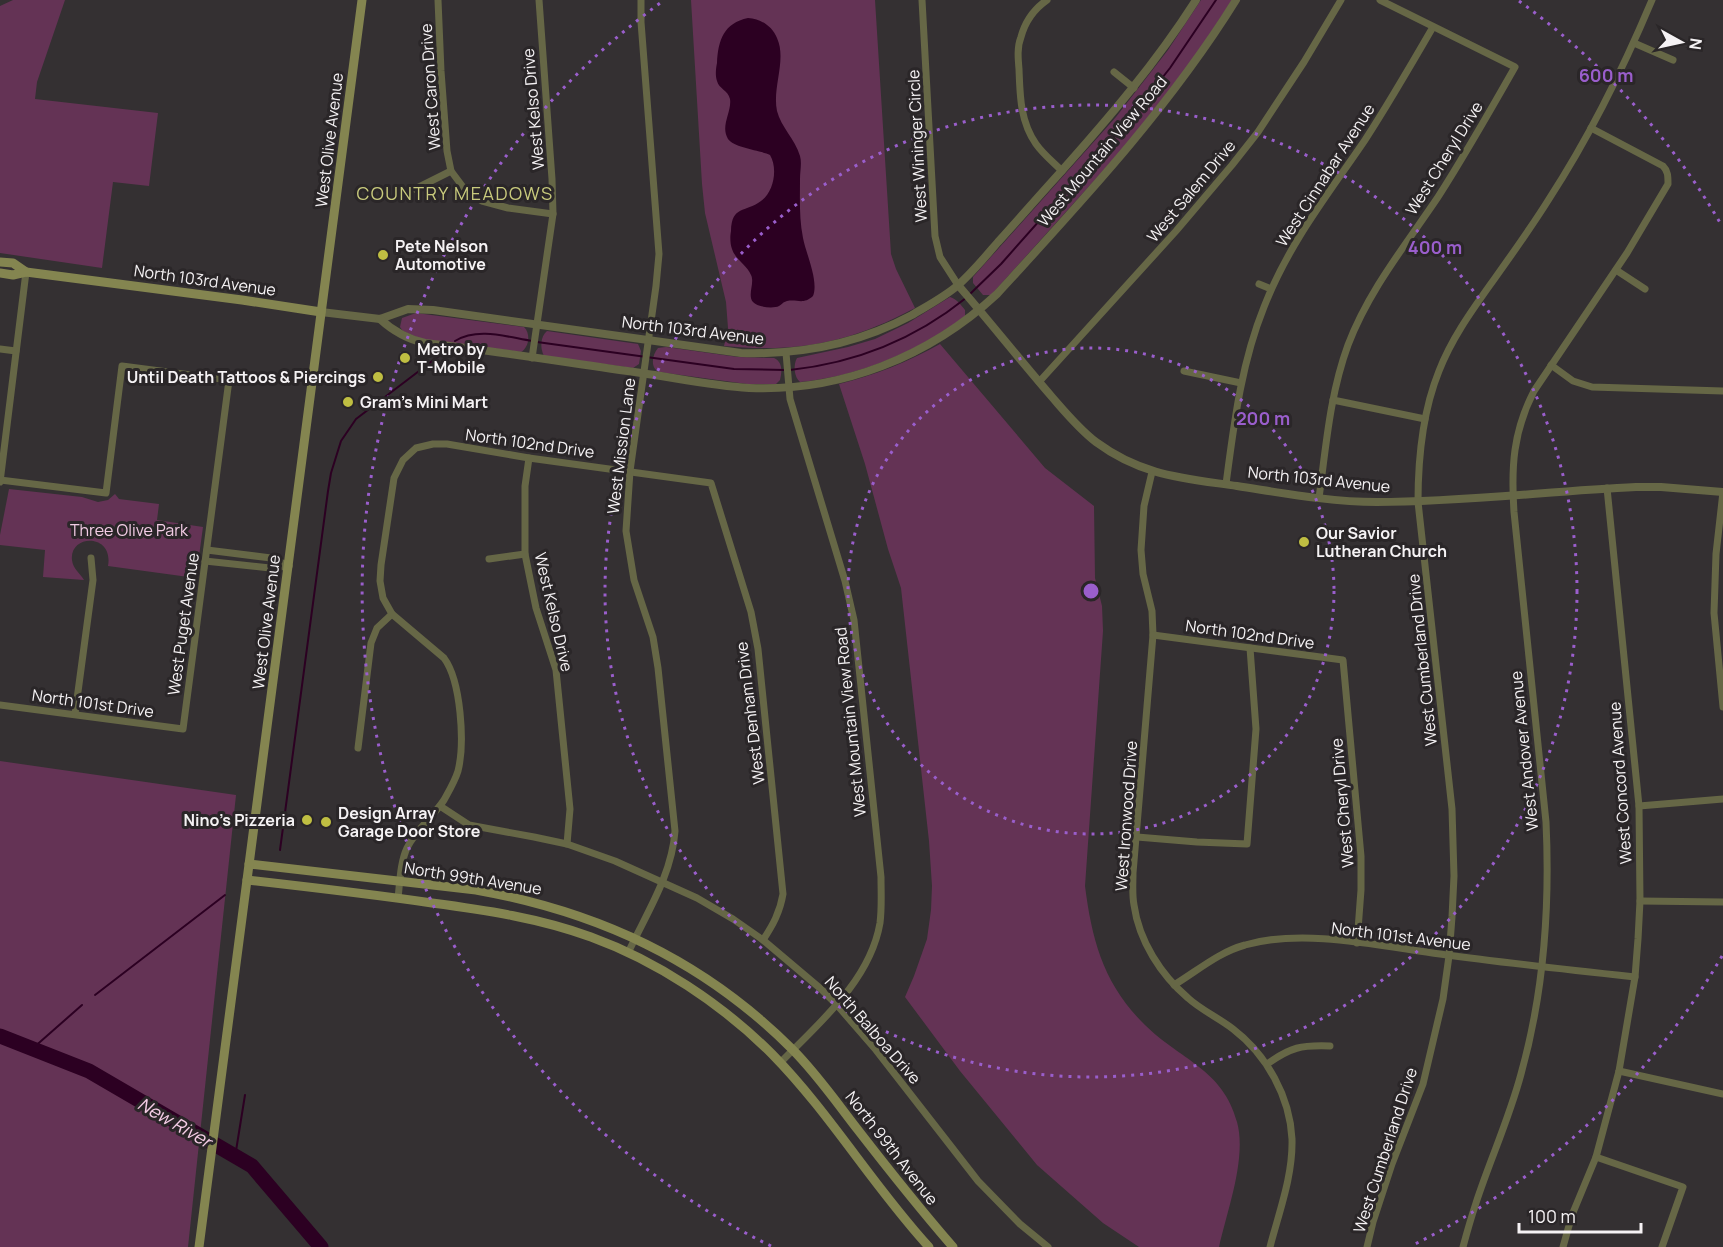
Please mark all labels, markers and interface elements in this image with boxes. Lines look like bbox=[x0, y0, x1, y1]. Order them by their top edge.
north arrow bbox=[1651, 12, 1711, 72]
street label: West Caron Drive bbox=[415, 23, 445, 151]
text: N bbox=[1684, 37, 1708, 51]
street label: West Kelso Drive bbox=[517, 47, 549, 171]
text: 600 m bbox=[1579, 63, 1633, 87]
street label: West Wininger Circle bbox=[902, 69, 932, 223]
street label: West Olive Avenue bbox=[310, 71, 348, 209]
street label: West Mountain View Road bbox=[1032, 71, 1172, 231]
street label: West Cheryl Drive bbox=[1400, 97, 1488, 219]
street label: West Cinnabar Avenue bbox=[1270, 99, 1380, 251]
street label: West Salem Drive bbox=[1142, 135, 1240, 247]
district label: COUNTRY MEADOWS bbox=[356, 181, 554, 205]
place label: Pete Nelson Automotive bbox=[395, 235, 488, 275]
text: 400 m bbox=[1408, 235, 1462, 259]
marker: Pete Nelson Automotive bbox=[376, 248, 390, 262]
street label: North 103rd Avenue bbox=[133, 259, 277, 301]
street label: North 103rd Avenue bbox=[621, 310, 765, 350]
place label: Metro by T-Mobile bbox=[417, 338, 486, 378]
marker: Metro by T-Mobile bbox=[398, 351, 412, 365]
place label: Until Death Tattoos & Piercings bbox=[127, 366, 366, 388]
marker: Until Death Tattoos & Piercings bbox=[371, 370, 385, 384]
street label: West Mission Lane bbox=[602, 377, 640, 515]
place label: Gram's Mini Mart bbox=[360, 391, 488, 413]
marker: Gram's Mini Mart bbox=[341, 395, 355, 409]
text: 200 m bbox=[1236, 406, 1290, 430]
street label: North 102nd Drive bbox=[464, 423, 596, 463]
street label: North 103rd Avenue bbox=[1247, 461, 1391, 497]
park label: Three Olive Park bbox=[70, 519, 189, 541]
place label: Our Savior Lutheran Church bbox=[1316, 522, 1447, 562]
marker: Our Savior Lutheran Church bbox=[1297, 535, 1311, 549]
street label: West Kelso Drive bbox=[530, 550, 578, 674]
street label: West Puget Avenue bbox=[162, 551, 204, 697]
street label: West Olive Avenue bbox=[247, 553, 285, 691]
street label: West Cumberland Drive bbox=[1402, 573, 1442, 747]
centre of rings bbox=[1081, 581, 1101, 601]
street label: North 102nd Drive bbox=[1184, 614, 1316, 654]
street label: West Mountain View Road bbox=[829, 626, 871, 818]
street label: West Denham Drive bbox=[730, 641, 770, 785]
street label: West Andover Avenue bbox=[1505, 670, 1543, 832]
street label: North 101st Drive bbox=[31, 684, 155, 722]
street label: West Concord Avenue bbox=[1603, 701, 1637, 865]
street label: West Cheryl Drive bbox=[1325, 737, 1359, 869]
street label: West Ironwood Drive bbox=[1110, 740, 1142, 892]
place label: Design Array Garage Door Store bbox=[338, 802, 481, 842]
place label: Nino's Pizzeria bbox=[184, 809, 295, 831]
marker: Nino's Pizzeria bbox=[300, 813, 314, 827]
marker: Design Array Garage Door Store bbox=[319, 815, 333, 829]
street label: North 99th Avenue bbox=[403, 856, 543, 900]
street label: North 101st Avenue bbox=[1330, 917, 1472, 955]
street label: North Balboa Drive bbox=[820, 971, 926, 1089]
street label: West Cumberland Drive bbox=[1348, 1065, 1422, 1235]
street label: North 99th Avenue bbox=[841, 1086, 943, 1210]
water label: New River bbox=[134, 1091, 218, 1154]
scale bar bbox=[1519, 1196, 1640, 1234]
text: 100 m bbox=[1528, 1204, 1576, 1228]

